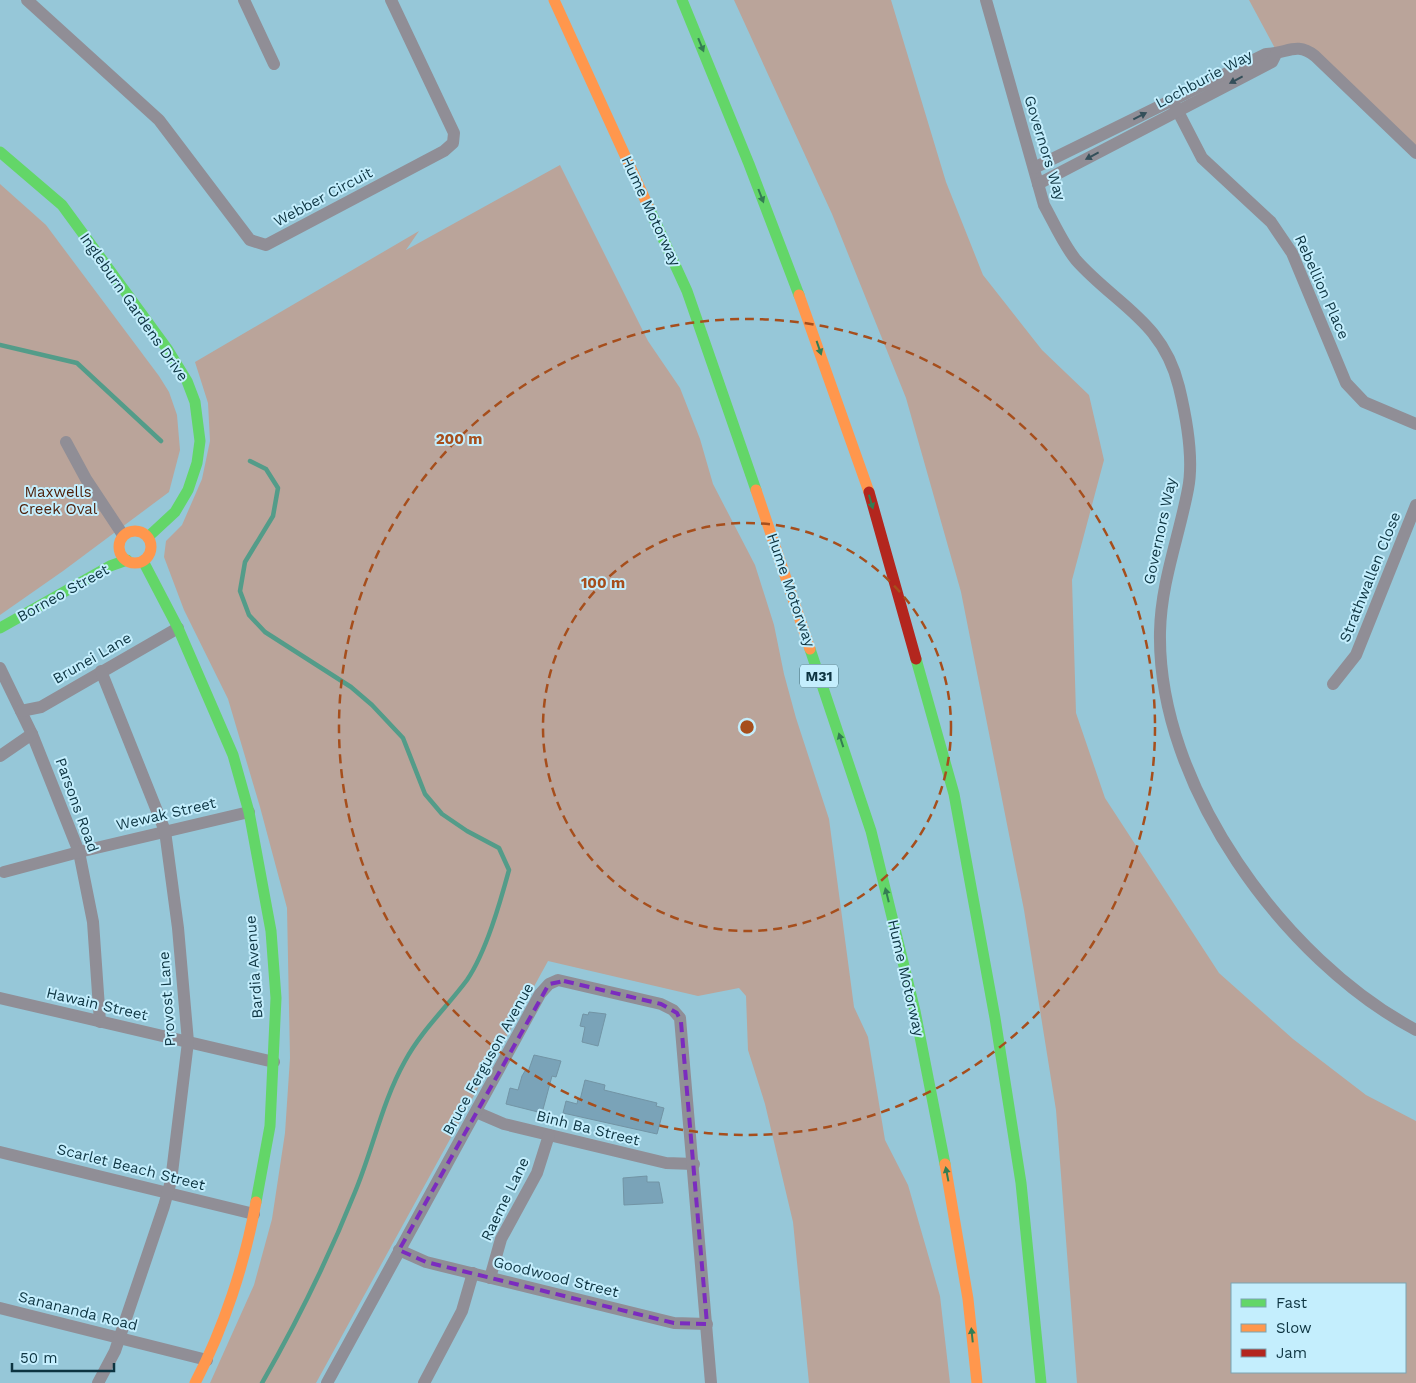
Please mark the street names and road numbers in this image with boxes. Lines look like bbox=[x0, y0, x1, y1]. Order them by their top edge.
street label: Lochburie Way bbox=[1152, 46, 1256, 112]
street label: Governors Way bbox=[1020, 93, 1070, 203]
street label: Hume Motorway bbox=[618, 153, 684, 269]
street label: Webber Circuit bbox=[271, 163, 376, 231]
street label: Ingleburn Gardens Drive bbox=[76, 229, 192, 385]
street label: Rebellion Place bbox=[1291, 232, 1353, 342]
street label: Governors Way bbox=[1140, 476, 1180, 586]
street label: Strathwallen Close bbox=[1336, 509, 1404, 645]
street label: Hume Motorway bbox=[763, 531, 819, 650]
street label: Borneo Street bbox=[14, 560, 113, 626]
street label: Brunei Lane bbox=[50, 628, 134, 688]
road number: M31 bbox=[800, 664, 838, 688]
street label: Parsons Road bbox=[52, 755, 102, 855]
street label: Wewak Street bbox=[114, 794, 218, 834]
street label: Bardia Avenue bbox=[241, 915, 267, 1019]
street label: Hume Motorway bbox=[884, 918, 928, 1038]
street label: Provost Lane bbox=[155, 951, 179, 1047]
street label: Bruce Ferguson Avenue bbox=[439, 980, 537, 1138]
street label: Hawain Street bbox=[44, 984, 150, 1025]
street label: Binh Ba Street bbox=[535, 1106, 642, 1150]
street label: Scarlet Beach Street bbox=[55, 1140, 208, 1194]
street label: Raeme Lane bbox=[477, 1154, 533, 1244]
street label: Goodwood Street bbox=[492, 1253, 621, 1301]
street label: Sanananda Road bbox=[17, 1288, 139, 1334]

